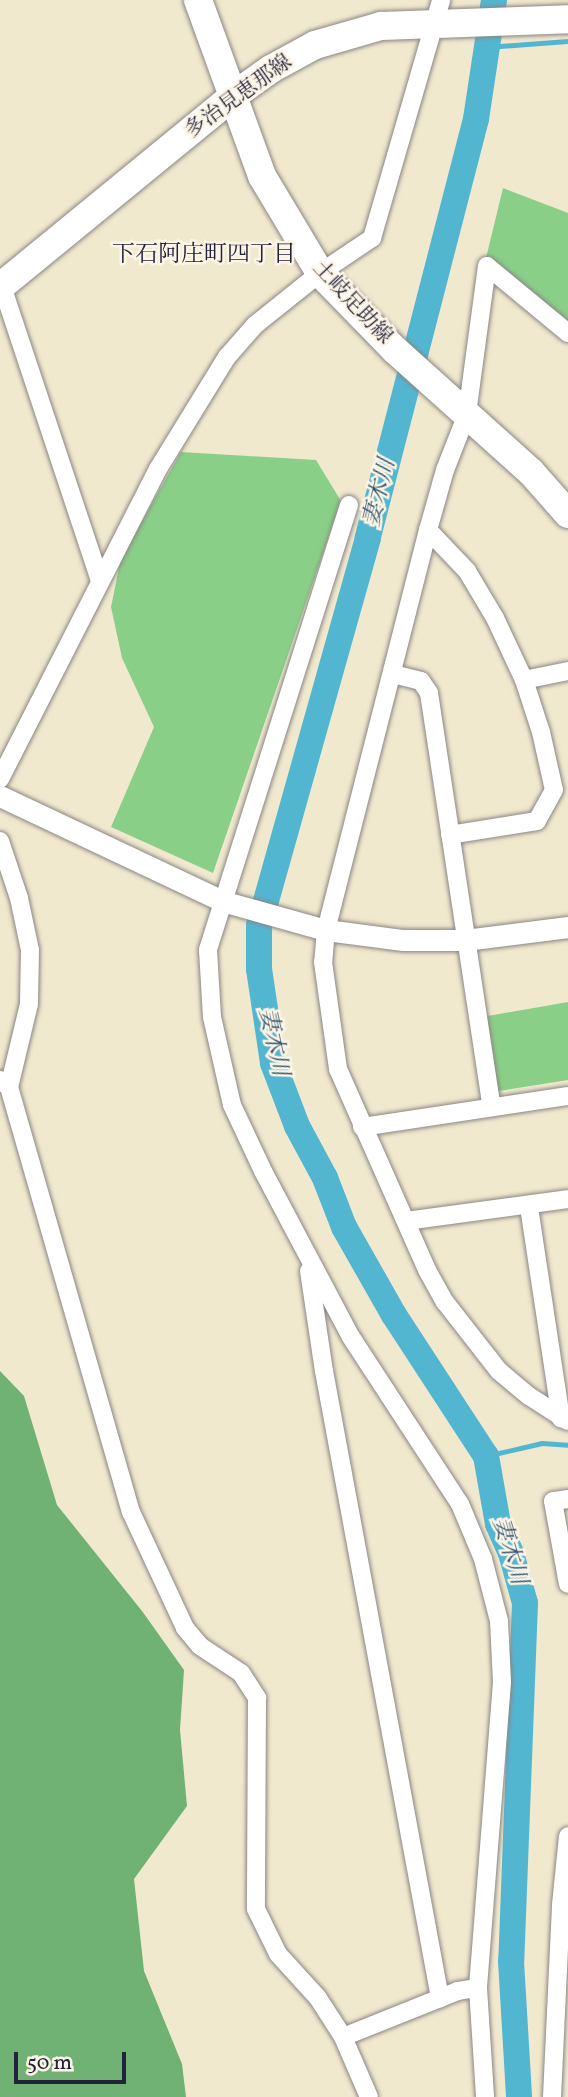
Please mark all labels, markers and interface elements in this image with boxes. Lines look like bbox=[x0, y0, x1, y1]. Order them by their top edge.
street label: 多治見恵那線 bbox=[181, 50, 297, 144]
district label: 下石阿庄町四丁目 bbox=[112, 241, 296, 269]
street label: 土岐足助線 bbox=[307, 256, 397, 350]
water label: 妻木川 bbox=[358, 456, 402, 530]
water label: 妻木川 bbox=[252, 1005, 294, 1079]
water label: 妻木川 bbox=[486, 1514, 532, 1588]
scale bar bbox=[18, 2038, 130, 2082]
text: 50 m bbox=[27, 2049, 72, 2078]

